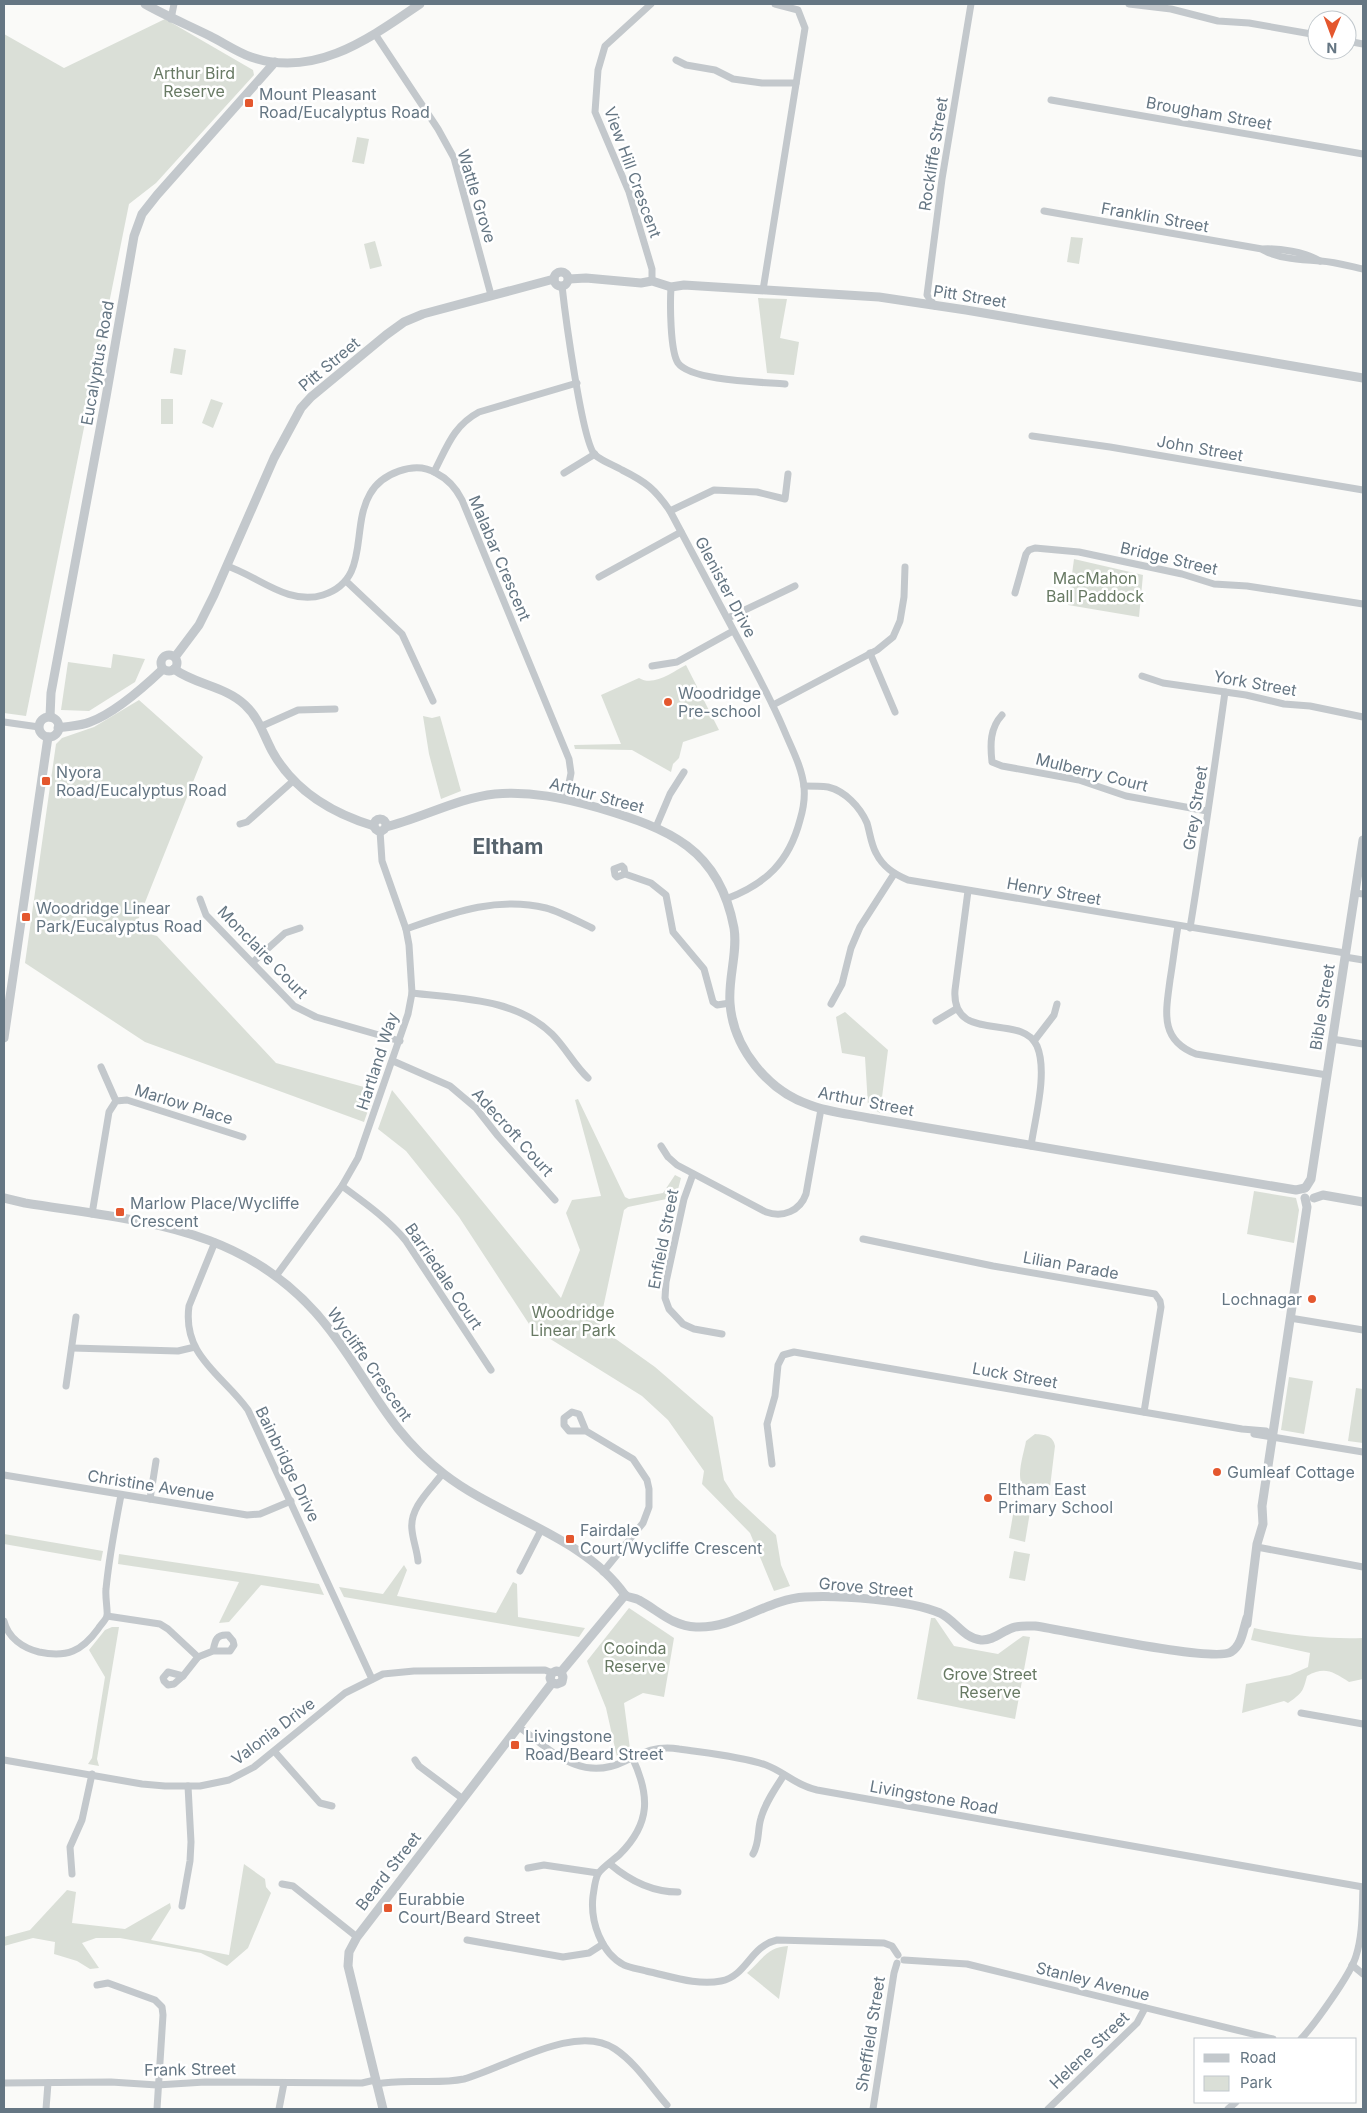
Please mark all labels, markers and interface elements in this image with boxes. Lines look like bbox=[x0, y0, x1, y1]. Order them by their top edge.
north arrow bbox=[1307, 10, 1357, 60]
text: N bbox=[1326, 40, 1337, 57]
park label: Arthur Bird Reserve bbox=[153, 63, 235, 101]
place label: Mount Pleasant Road/Eucalyptus Road bbox=[259, 84, 430, 122]
street label: Brougham Street bbox=[1145, 92, 1273, 134]
street label: Rockliffe Street bbox=[914, 96, 952, 212]
marker: Mount Pleasant Road/Eucalyptus Road bbox=[243, 97, 255, 109]
street label: View Hill Crescent bbox=[600, 104, 666, 240]
street label: Wattle Grove bbox=[453, 147, 501, 245]
street label: Franklin Street bbox=[1100, 198, 1210, 236]
street label: Pitt Street bbox=[932, 280, 1008, 312]
street label: Eucalyptus Road bbox=[76, 299, 118, 427]
street label: Pitt Street bbox=[294, 333, 364, 395]
street label: John Street bbox=[1155, 431, 1245, 465]
street label: Malabar Crescent bbox=[465, 492, 535, 624]
street label: Glenister Drive bbox=[691, 533, 761, 641]
street label: Bridge Street bbox=[1118, 537, 1220, 579]
park label: MacMahon Ball Paddock bbox=[1046, 568, 1144, 606]
street label: York Street bbox=[1212, 666, 1298, 700]
place label: Woodridge Pre-school bbox=[678, 683, 761, 721]
marker: Woodridge Pre-school bbox=[662, 696, 674, 708]
street label: Mulberry Court bbox=[1034, 748, 1150, 796]
place label: Nyora Road/Eucalyptus Road bbox=[56, 762, 227, 800]
street label: Grey Street bbox=[1178, 764, 1212, 852]
street label: Arthur Street bbox=[547, 773, 647, 817]
marker: Nyora Road/Eucalyptus Road bbox=[40, 775, 52, 787]
district label: Eltham bbox=[473, 834, 543, 859]
street label: Henry Street bbox=[1005, 873, 1103, 909]
place label: Woodridge Linear Park/Eucalyptus Road bbox=[36, 898, 202, 936]
street label: Monclaire Court bbox=[214, 901, 312, 1003]
marker: Woodridge Linear Park/Eucalyptus Road bbox=[20, 911, 32, 923]
street label: Bible Street bbox=[1305, 962, 1339, 1052]
street label: Hartland Way bbox=[352, 1010, 402, 1112]
street label: Marlow Place bbox=[132, 1080, 236, 1128]
street label: Arthur Street bbox=[816, 1082, 916, 1120]
street label: Adecroft Court bbox=[468, 1084, 558, 1180]
street label: Enfield Street bbox=[643, 1187, 683, 1291]
place label: Marlow Place/Wycliffe Crescent bbox=[130, 1193, 299, 1231]
marker: Marlow Place/Wycliffe Crescent bbox=[114, 1206, 126, 1218]
street label: Barriedale Court bbox=[401, 1219, 487, 1333]
street label: Lilian Parade bbox=[1022, 1247, 1120, 1283]
place label: Lochnagar bbox=[1222, 1289, 1302, 1309]
marker: Lochnagar bbox=[1306, 1293, 1318, 1305]
park label: Woodridge Linear Park bbox=[530, 1302, 616, 1340]
street label: Wycliffe Crescent bbox=[323, 1303, 417, 1425]
street label: Luck Street bbox=[971, 1358, 1059, 1392]
street label: Bainbridge Drive bbox=[251, 1403, 325, 1525]
place label: Gumleaf Cottage bbox=[1227, 1462, 1355, 1482]
street label: Christine Avenue bbox=[86, 1465, 216, 1505]
marker: Gumleaf Cottage bbox=[1211, 1466, 1223, 1478]
place label: Eltham East Primary School bbox=[998, 1479, 1113, 1517]
marker: Eltham East Primary School bbox=[982, 1492, 994, 1504]
place label: Fairdale Court/Wycliffe Crescent bbox=[580, 1520, 762, 1558]
marker: Fairdale Court/Wycliffe Crescent bbox=[564, 1533, 576, 1545]
street label: Grove Street bbox=[818, 1573, 914, 1601]
park label: Cooinda Reserve bbox=[604, 1638, 666, 1676]
park label: Grove Street Reserve bbox=[943, 1664, 1037, 1702]
street label: Valonia Drive bbox=[227, 1693, 319, 1769]
place label: Livingstone Road/Beard Street bbox=[525, 1726, 664, 1764]
marker: Livingstone Road/Beard Street bbox=[509, 1739, 521, 1751]
street label: Livingstone Road bbox=[868, 1776, 1000, 1818]
street label: Beard Street bbox=[351, 1828, 425, 1914]
place label: Eurabbie Court/Beard Street bbox=[398, 1889, 540, 1927]
marker: Eurabbie Court/Beard Street bbox=[382, 1902, 394, 1914]
street label: Stanley Avenue bbox=[1034, 1957, 1152, 2005]
street label: Sheffield Street bbox=[851, 1975, 889, 2093]
street label: Helene Street bbox=[1045, 2007, 1133, 2093]
legend bbox=[1194, 2038, 1357, 2103]
text: Road bbox=[1240, 2048, 1276, 2067]
street label: Frank Street bbox=[144, 2058, 236, 2080]
text: Park bbox=[1240, 2073, 1273, 2092]

